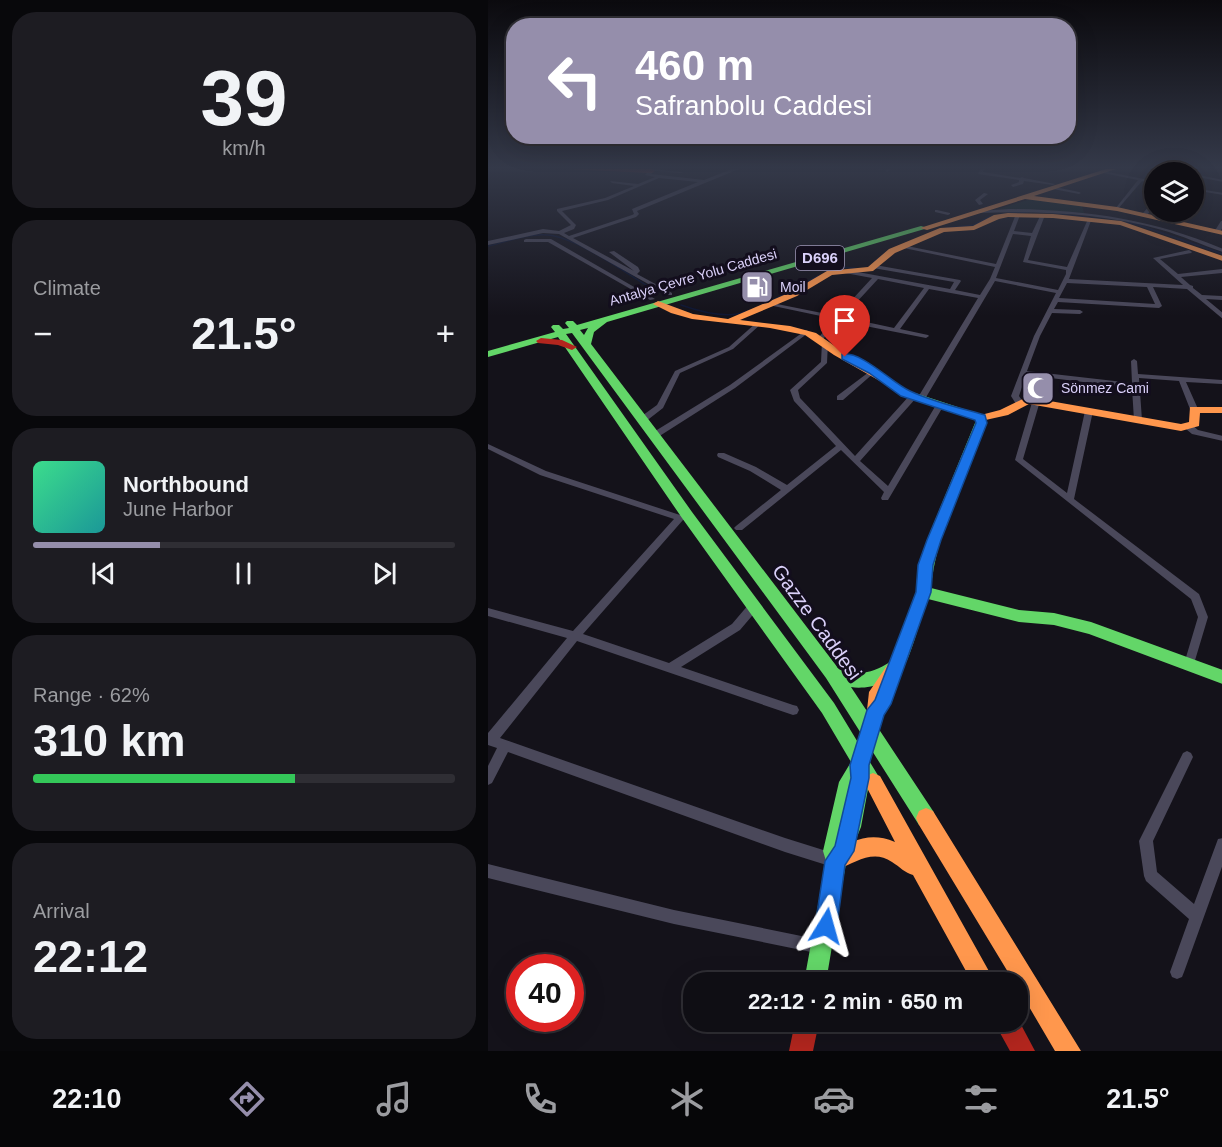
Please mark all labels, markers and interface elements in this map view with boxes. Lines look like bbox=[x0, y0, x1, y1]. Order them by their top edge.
icon: left bbox=[536, 42, 614, 120]
text: 460 m bbox=[635, 42, 754, 89]
text: 39 bbox=[201, 54, 287, 142]
text: Safranbolu Caddesi bbox=[635, 91, 872, 121]
text: km/h bbox=[222, 137, 266, 159]
map controls bbox=[1144, 162, 1204, 222]
button: layers bbox=[1144, 162, 1204, 222]
street label: Antalya Çevre Yolu Caddesi bbox=[607, 245, 779, 309]
road number: D696 bbox=[796, 246, 844, 270]
fuel station icon: Moil bbox=[739, 269, 775, 305]
text: Climate bbox=[33, 277, 101, 299]
place label: Moil bbox=[780, 279, 806, 295]
pin bbox=[819, 295, 870, 357]
icon: arrive bbox=[828, 304, 861, 337]
text: 21.5° bbox=[191, 308, 297, 359]
text: − bbox=[33, 315, 52, 352]
text: + bbox=[436, 315, 455, 352]
mosque icon: Sönmez Cami bbox=[1020, 370, 1056, 406]
place label: Sönmez Cami bbox=[1061, 380, 1149, 396]
text: Northbound bbox=[123, 472, 249, 497]
text: June Harbor bbox=[123, 498, 233, 520]
icon: previous bbox=[87, 557, 120, 590]
icon: pause bbox=[227, 557, 260, 590]
icon: next bbox=[368, 557, 401, 590]
street label: Gazze Caddesi bbox=[768, 560, 866, 684]
text: Range · 62% bbox=[33, 684, 150, 706]
text: 310 km bbox=[33, 715, 186, 766]
position arrow bbox=[794, 894, 858, 958]
text: Arrival bbox=[33, 900, 90, 922]
text: 22:12 bbox=[33, 931, 148, 982]
speed limit sign: 40 bbox=[506, 954, 584, 1032]
text: 22:12 · 2 min · 650 m bbox=[748, 989, 963, 1014]
icon: directions bbox=[226, 1078, 268, 1120]
icon: music bbox=[373, 1078, 415, 1120]
icon: phone bbox=[519, 1078, 561, 1120]
icon: climate bbox=[666, 1078, 708, 1120]
icon: car bbox=[813, 1078, 855, 1120]
icon: filters bbox=[960, 1078, 1002, 1120]
text: 22:10 bbox=[52, 1084, 121, 1114]
text: 21.5° bbox=[1106, 1084, 1170, 1114]

